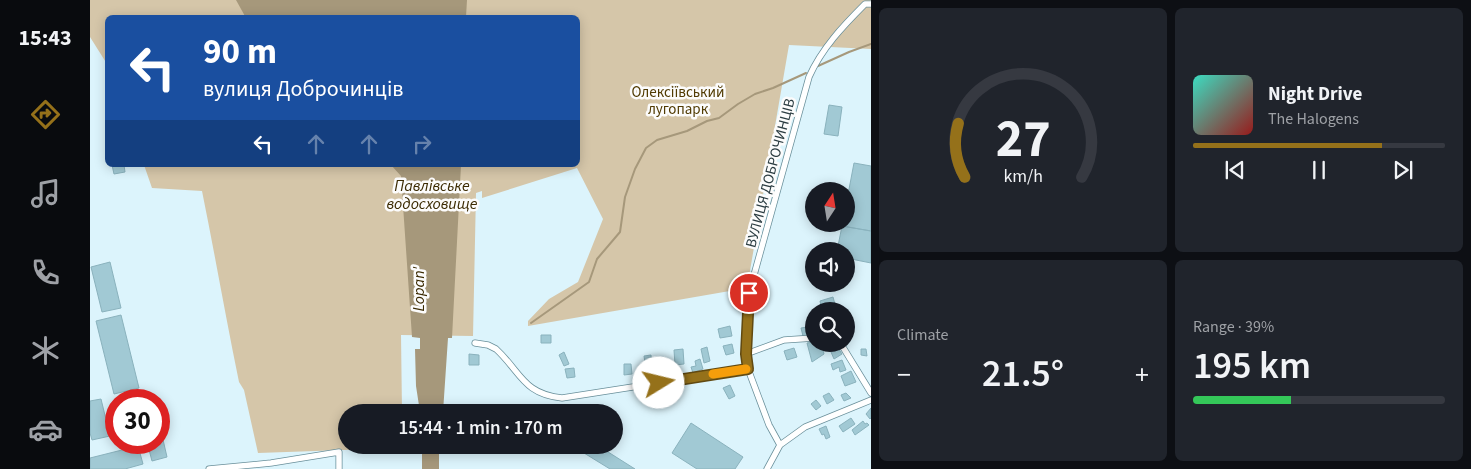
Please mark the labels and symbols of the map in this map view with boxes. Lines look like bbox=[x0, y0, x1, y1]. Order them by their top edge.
park label: Олексіївський лугопарк bbox=[632, 82, 725, 120]
street label: ВУЛИЦЯ ДОБРОЧИНЦІВ bbox=[740, 96, 801, 250]
water label: Павлівське водосховище bbox=[387, 175, 478, 215]
north arrow bbox=[805, 182, 855, 232]
water label: Lopan' bbox=[408, 266, 430, 311]
pin bbox=[728, 272, 770, 314]
position arrow bbox=[632, 356, 684, 408]
speed limit sign: 30 bbox=[105, 389, 170, 454]

